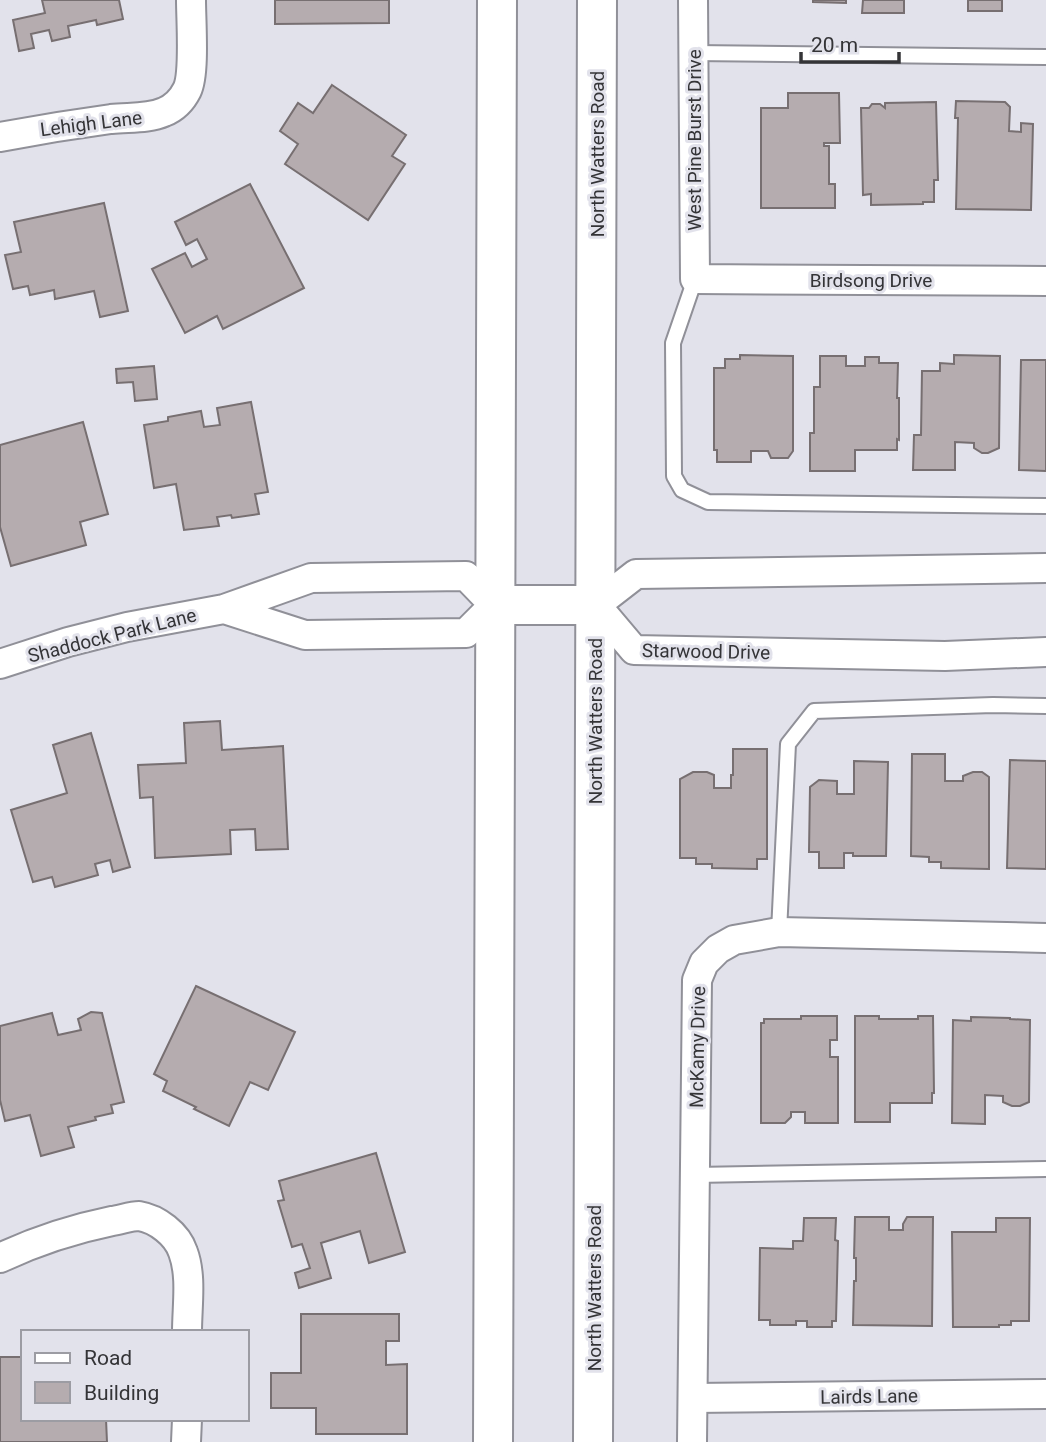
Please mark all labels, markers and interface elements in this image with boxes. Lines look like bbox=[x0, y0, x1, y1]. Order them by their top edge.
scale bar bbox=[801, 21, 899, 65]
text: 20 m bbox=[811, 33, 858, 57]
street label: West Pine Burst Drive bbox=[683, 49, 706, 231]
street label: North Watters Road bbox=[586, 71, 609, 237]
street label: Lehigh Lane bbox=[39, 106, 143, 141]
street label: Birdsong Drive bbox=[810, 269, 932, 292]
street label: Shaddock Park Lane bbox=[26, 603, 199, 668]
street label: North Watters Road bbox=[584, 638, 607, 804]
street label: Starwood Drive bbox=[642, 639, 770, 664]
street label: McKamy Drive bbox=[685, 986, 710, 1108]
street label: North Watters Road bbox=[583, 1205, 606, 1371]
legend bbox=[21, 1330, 248, 1421]
text: Road bbox=[84, 1346, 132, 1370]
text: Building bbox=[84, 1381, 159, 1405]
street label: Lairds Lane bbox=[820, 1384, 918, 1409]

